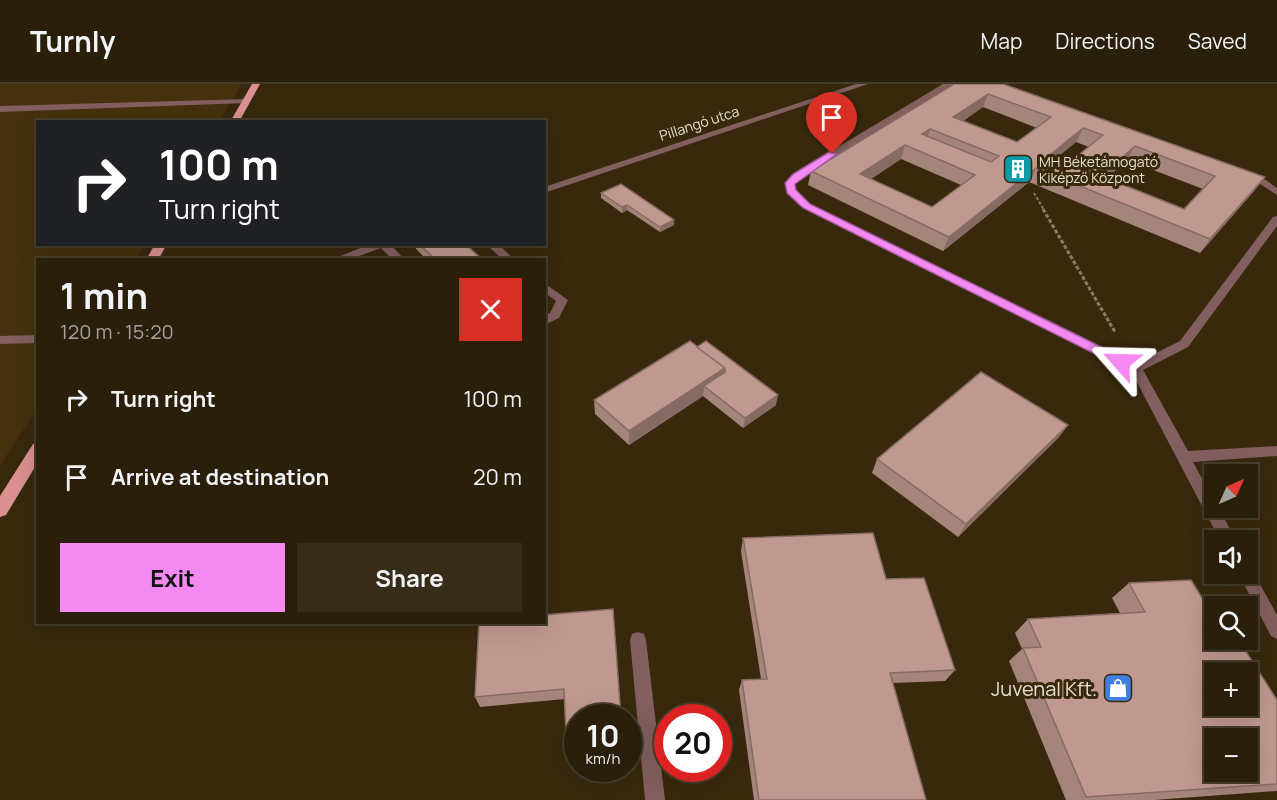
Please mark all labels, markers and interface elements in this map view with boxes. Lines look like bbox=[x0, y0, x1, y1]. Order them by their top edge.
text: Turnly bbox=[30, 22, 115, 60]
text: Map bbox=[981, 27, 1022, 55]
text: Directions bbox=[1055, 27, 1155, 55]
text: Saved bbox=[1188, 27, 1247, 55]
pin bbox=[806, 92, 857, 154]
street label: Pillangó utca bbox=[657, 101, 741, 145]
icon: arrive bbox=[815, 101, 848, 134]
text: 100 m bbox=[159, 135, 279, 193]
icon: right bbox=[60, 144, 138, 222]
place label: MH Béketámogató Kiképző Központ bbox=[1039, 152, 1158, 187]
building icon: MH Béketámogató Kiképző Központ bbox=[1002, 153, 1034, 185]
text: Turn right bbox=[159, 190, 280, 227]
text: 1 min bbox=[60, 271, 148, 320]
button: close bbox=[459, 278, 522, 341]
text: 120 m · 15:20 bbox=[60, 318, 174, 345]
position arrow bbox=[1089, 330, 1153, 394]
icon: right bbox=[60, 383, 93, 416]
text: Turn right bbox=[111, 384, 216, 414]
text: 100 m bbox=[464, 384, 522, 414]
icon: arrive bbox=[60, 461, 93, 494]
text: Arrive at destination bbox=[111, 462, 329, 492]
text: 20 m bbox=[473, 462, 522, 492]
north arrow bbox=[1204, 464, 1258, 518]
map controls bbox=[1204, 464, 1258, 782]
button: sound bbox=[1204, 530, 1258, 584]
button: Exit bbox=[60, 543, 285, 612]
button: Share bbox=[297, 543, 522, 612]
button: search bbox=[1204, 596, 1258, 650]
button: + bbox=[1204, 662, 1258, 716]
shop icon: Juvenal Kft. bbox=[1102, 672, 1134, 704]
place label: Juvenal Kft. bbox=[991, 675, 1097, 702]
speed limit sign: 20 bbox=[654, 704, 732, 782]
text: 10 bbox=[587, 715, 619, 756]
button: − bbox=[1204, 728, 1258, 782]
text: km/h bbox=[586, 748, 620, 769]

